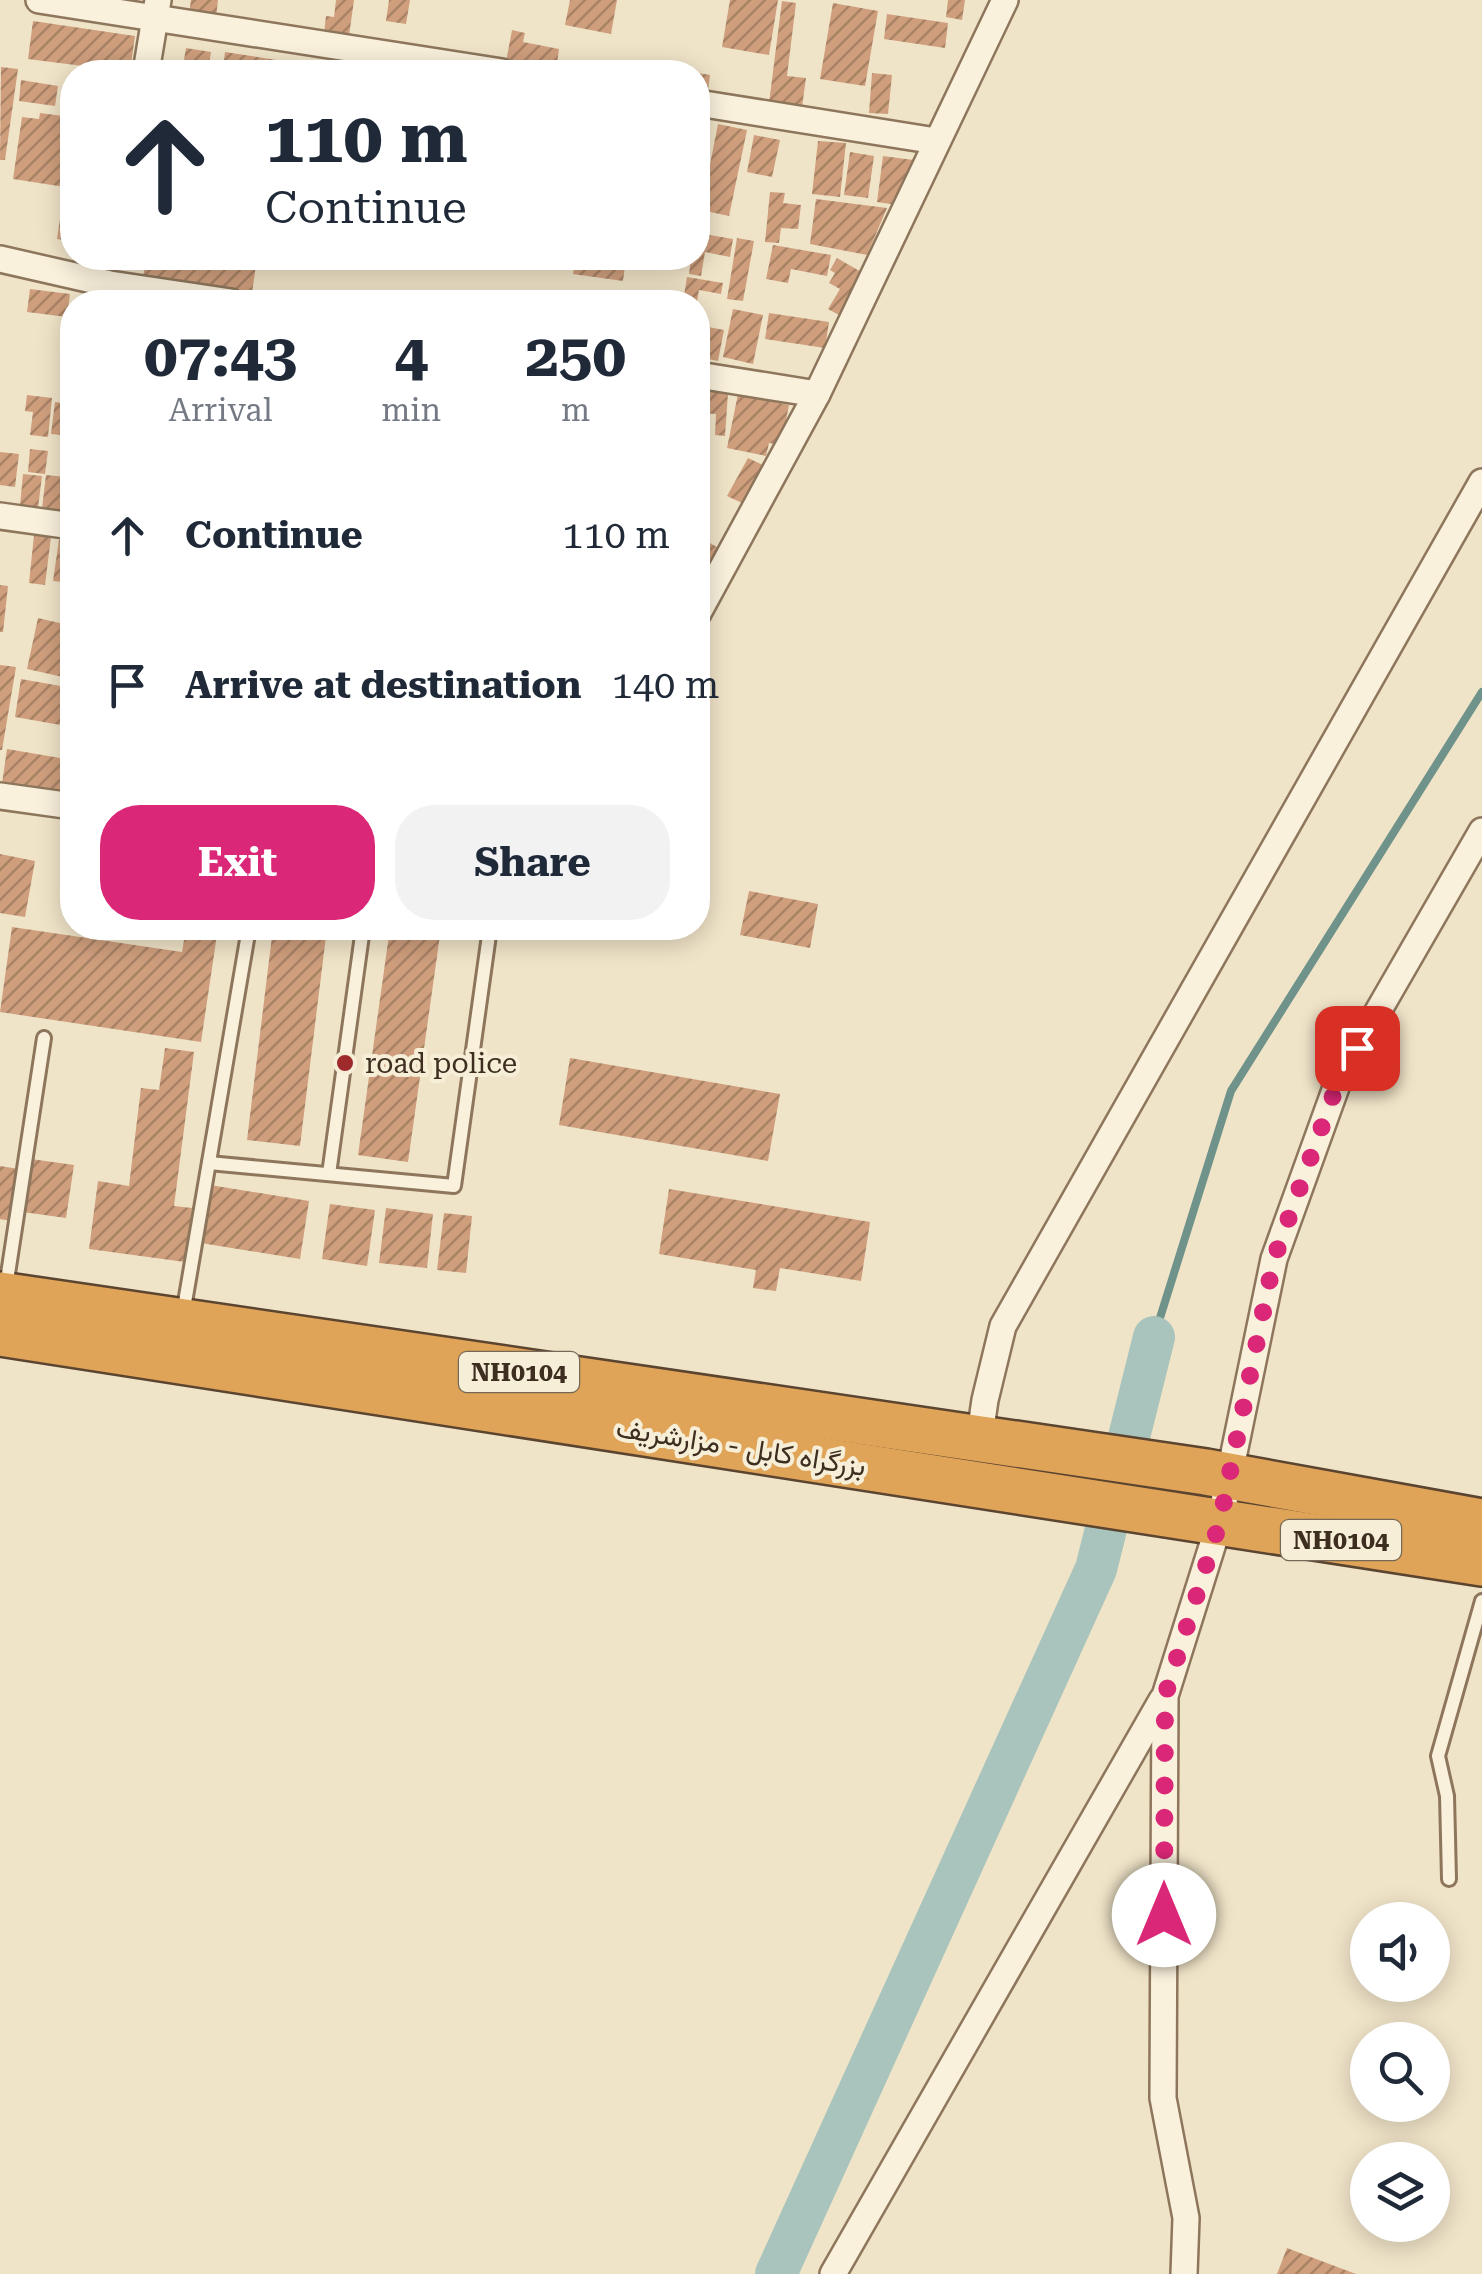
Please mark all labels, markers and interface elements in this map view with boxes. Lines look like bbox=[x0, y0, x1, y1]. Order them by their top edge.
text: 110 m bbox=[265, 97, 468, 179]
icon: ahead bbox=[100, 100, 230, 230]
text: Continue bbox=[265, 181, 467, 234]
text: 07:43 bbox=[144, 320, 297, 391]
text: 4 bbox=[394, 320, 428, 391]
text: 250 bbox=[525, 320, 626, 391]
text: Arrival bbox=[169, 391, 273, 429]
text: min bbox=[381, 391, 441, 429]
text: m bbox=[561, 391, 590, 429]
icon: ahead bbox=[100, 508, 155, 563]
text: Continue bbox=[185, 513, 363, 557]
text: 110 m bbox=[562, 513, 670, 557]
icon: arrive bbox=[100, 658, 155, 713]
text: Arrive at destination bbox=[185, 663, 581, 707]
text: 140 m bbox=[611, 663, 720, 707]
button: Exit bbox=[100, 805, 375, 920]
button: Share bbox=[395, 805, 670, 920]
pin bbox=[1315, 1006, 1400, 1091]
icon: arrive bbox=[1330, 1021, 1385, 1076]
place label: road police bbox=[365, 1047, 517, 1080]
marker: road police bbox=[334, 1052, 356, 1074]
road number: NH0104 bbox=[459, 1352, 579, 1392]
street label: بزرگراه کابل - مزارشریف bbox=[614, 1411, 868, 1484]
road number: NH0104 bbox=[1281, 1520, 1401, 1560]
position arrow bbox=[1112, 1863, 1216, 1967]
map controls bbox=[1350, 1902, 1450, 2242]
button: sound bbox=[1350, 1902, 1450, 2002]
button: search bbox=[1350, 2022, 1450, 2122]
button: layers bbox=[1350, 2142, 1450, 2242]

